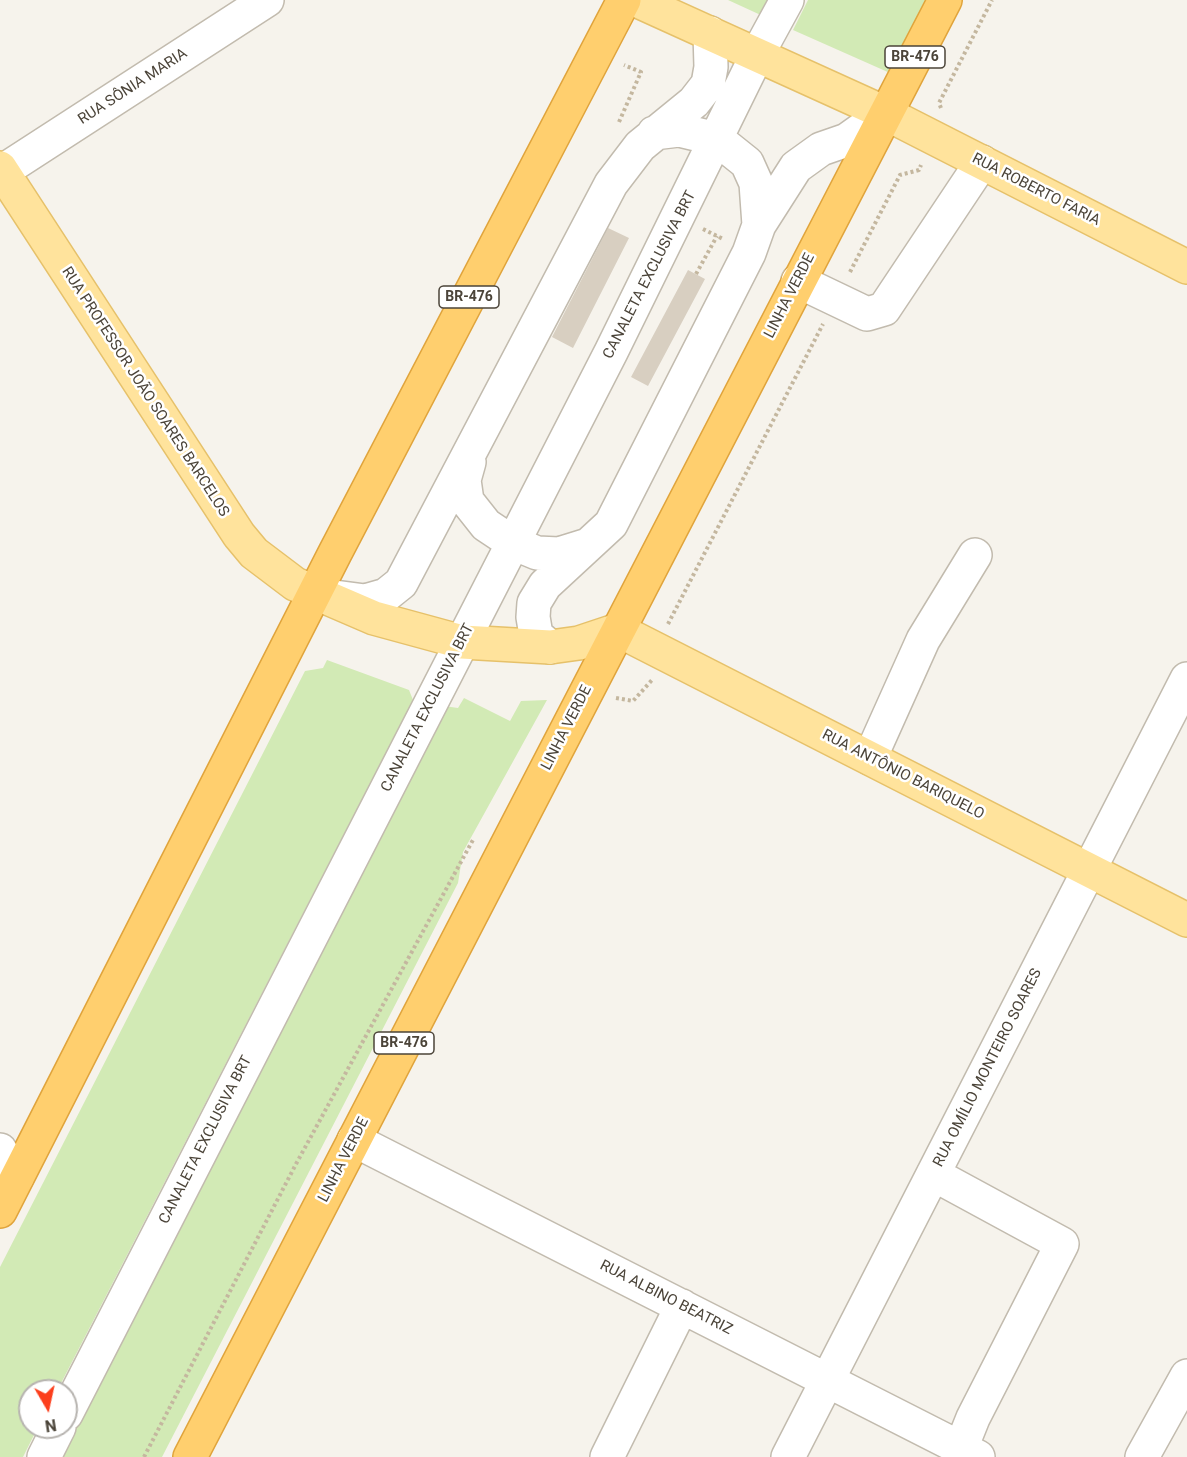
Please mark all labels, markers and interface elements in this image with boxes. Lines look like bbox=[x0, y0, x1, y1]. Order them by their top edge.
street label: RUA SÔNIA MARIA bbox=[75, 45, 191, 129]
road number: BR-476 bbox=[885, 46, 945, 68]
street label: RUA ROBERTO FARIA bbox=[969, 150, 1103, 230]
street label: CANALETA EXCLUSIVA BRT bbox=[600, 188, 700, 362]
street label: LINHA VERDE bbox=[761, 251, 819, 341]
street label: RUA PROFESSOR JOÃO SOARES BARCELOS bbox=[57, 264, 233, 520]
road number: BR-476 bbox=[439, 286, 499, 308]
street label: CANALETA EXCLUSIVA BRT bbox=[378, 621, 478, 795]
street label: LINHA VERDE bbox=[538, 683, 596, 773]
street label: RUA ANTÔNIO BARIQUELO bbox=[819, 726, 987, 824]
street label: RUA OMÍLIO MONTEIRO SOARES bbox=[930, 966, 1046, 1170]
road number: BR-476 bbox=[374, 1032, 434, 1054]
street label: CANALETA EXCLUSIVA BRT bbox=[156, 1053, 256, 1227]
street label: LINHA VERDE bbox=[315, 1115, 373, 1205]
street label: RUA ALBINO BEATRIZ bbox=[597, 1257, 735, 1339]
north arrow bbox=[18, 1379, 78, 1439]
text: N bbox=[44, 1415, 58, 1436]

